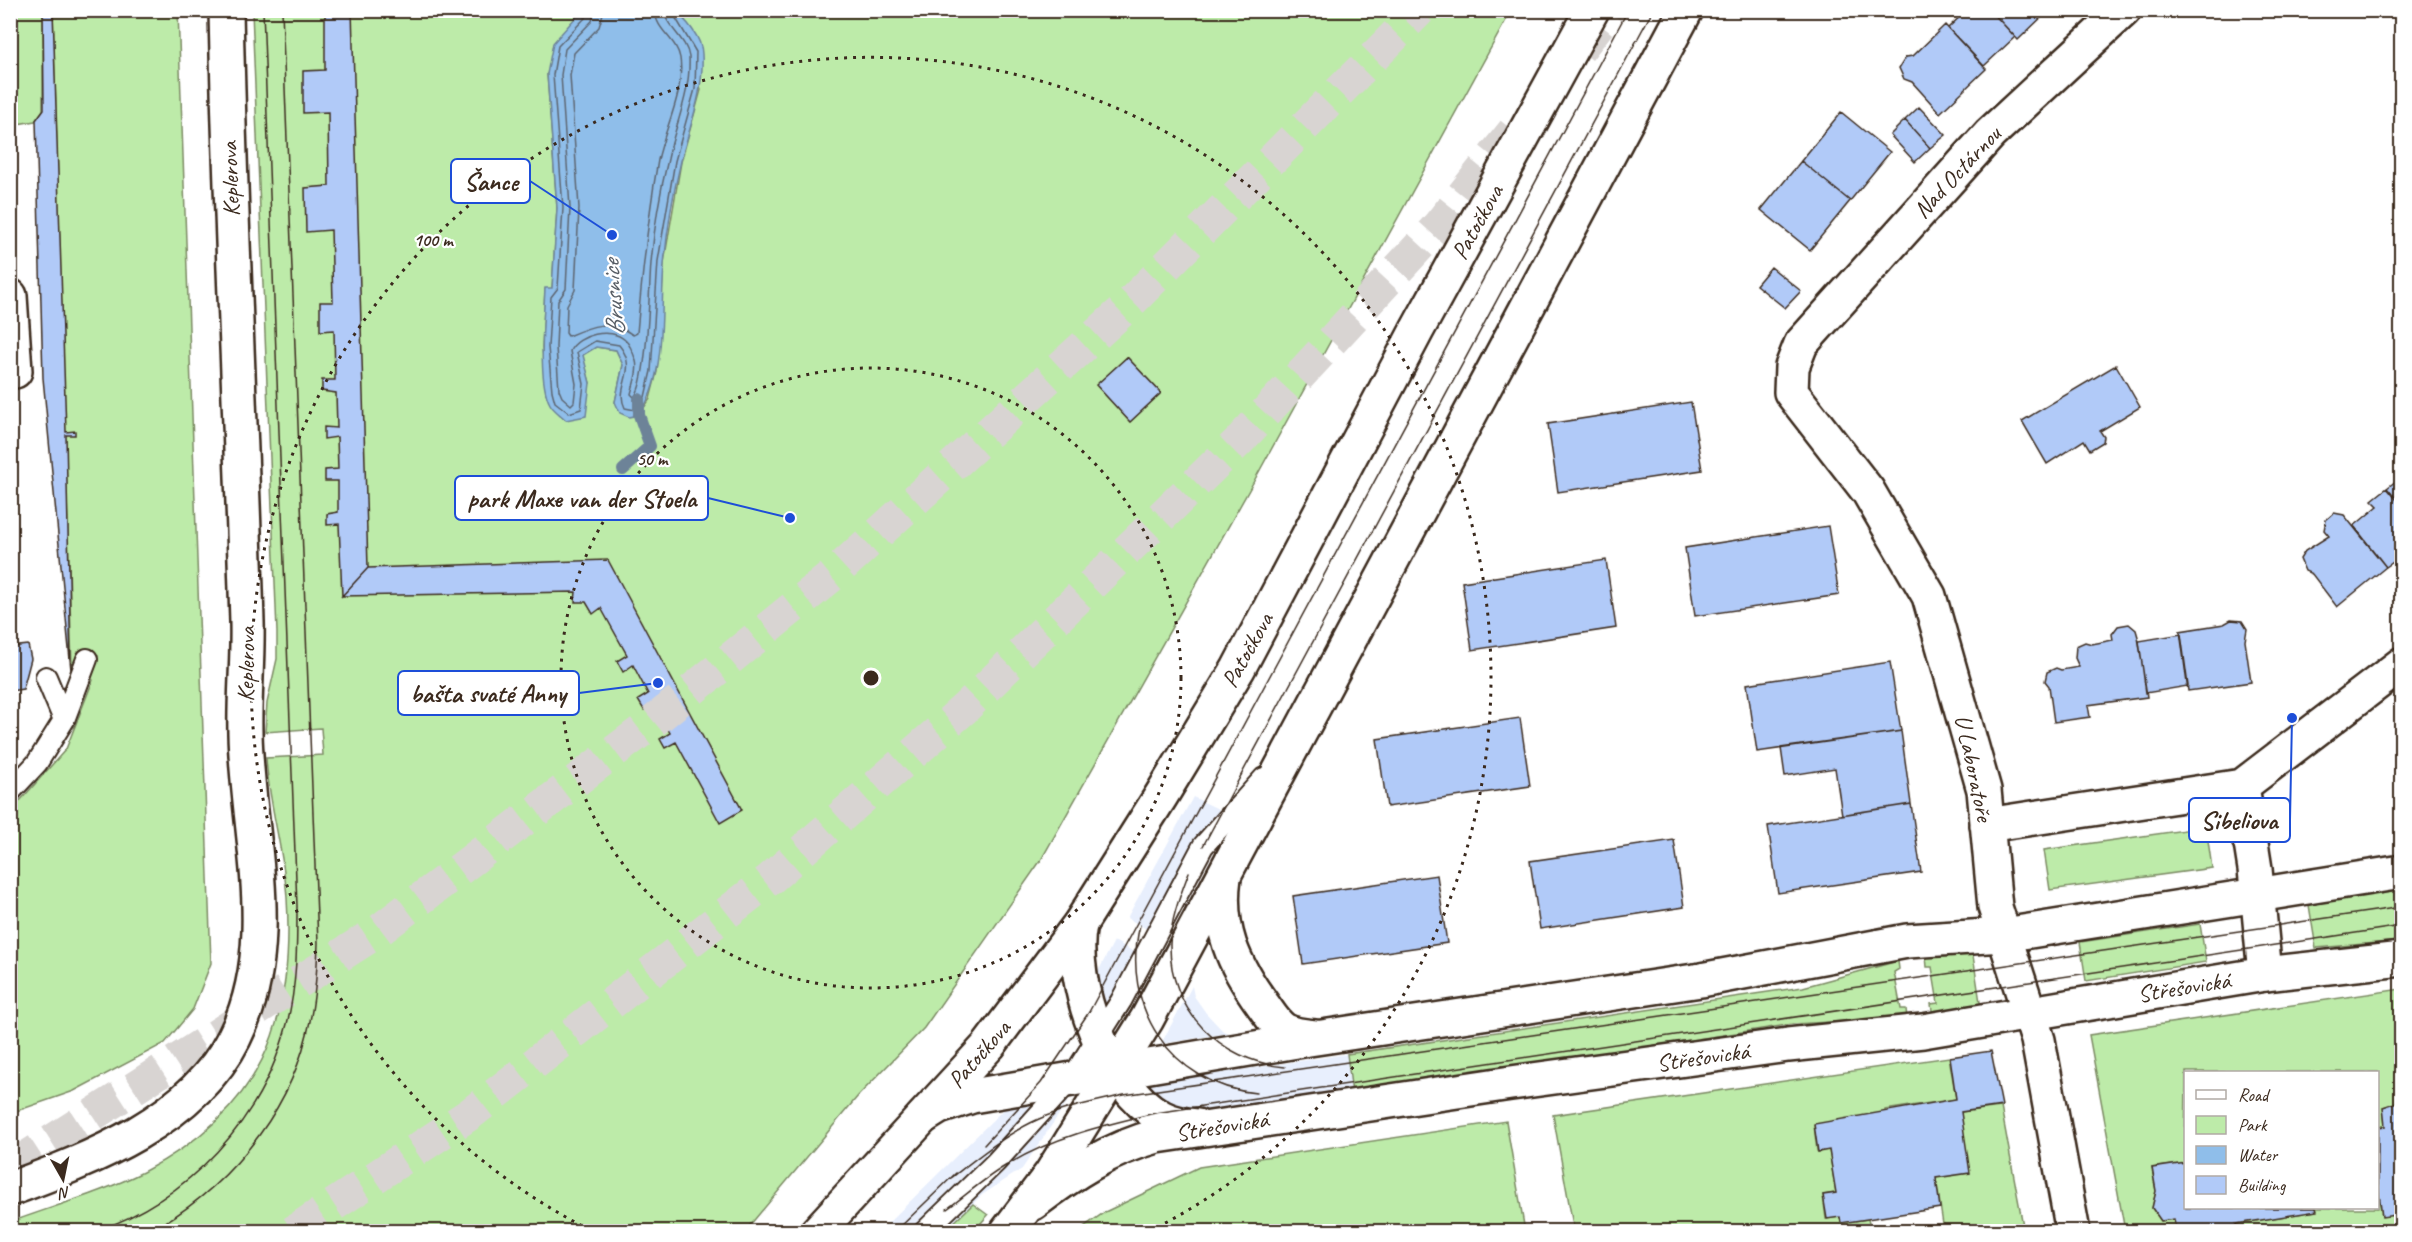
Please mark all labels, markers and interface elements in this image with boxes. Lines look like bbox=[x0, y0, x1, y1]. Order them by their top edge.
street label: Nad Octárnou bbox=[1907, 118, 2009, 225]
street label: Keplerova bbox=[214, 139, 246, 217]
callout: Šance bbox=[451, 159, 530, 203]
text: Šance bbox=[464, 165, 520, 198]
street label: Patočkova bbox=[1444, 178, 1510, 265]
text: 100 m bbox=[414, 229, 454, 251]
water label: Brusnice bbox=[594, 256, 632, 337]
text: 50 m bbox=[637, 448, 669, 470]
callout: park Maxe van der Stoela bbox=[455, 476, 708, 520]
text: park Maxe van der Stoela bbox=[468, 482, 699, 515]
street label: Patočkova bbox=[1214, 606, 1280, 693]
street label: Keplerova bbox=[230, 625, 262, 702]
centre of rings bbox=[861, 668, 881, 688]
callout: bašta svaté Anny bbox=[398, 671, 579, 715]
text: bašta svaté Anny bbox=[410, 677, 569, 710]
street label: U Laboratoře bbox=[1948, 712, 2000, 826]
callout: Sibeliova bbox=[2189, 798, 2290, 842]
text: Sibeliova bbox=[2200, 804, 2280, 837]
street label: Střešovická bbox=[2136, 964, 2235, 1009]
street label: Patočkova bbox=[941, 1013, 1018, 1094]
street label: Střešovická bbox=[1655, 1035, 1754, 1078]
legend bbox=[2184, 1071, 2379, 1209]
text: Road bbox=[2238, 1084, 2271, 1106]
street label: Střešovická bbox=[1174, 1103, 1273, 1148]
text: Park bbox=[2238, 1114, 2268, 1136]
text: Water bbox=[2238, 1144, 2279, 1166]
north arrow bbox=[33, 1149, 93, 1209]
text: Building bbox=[2238, 1174, 2287, 1196]
text: N bbox=[56, 1182, 72, 1204]

